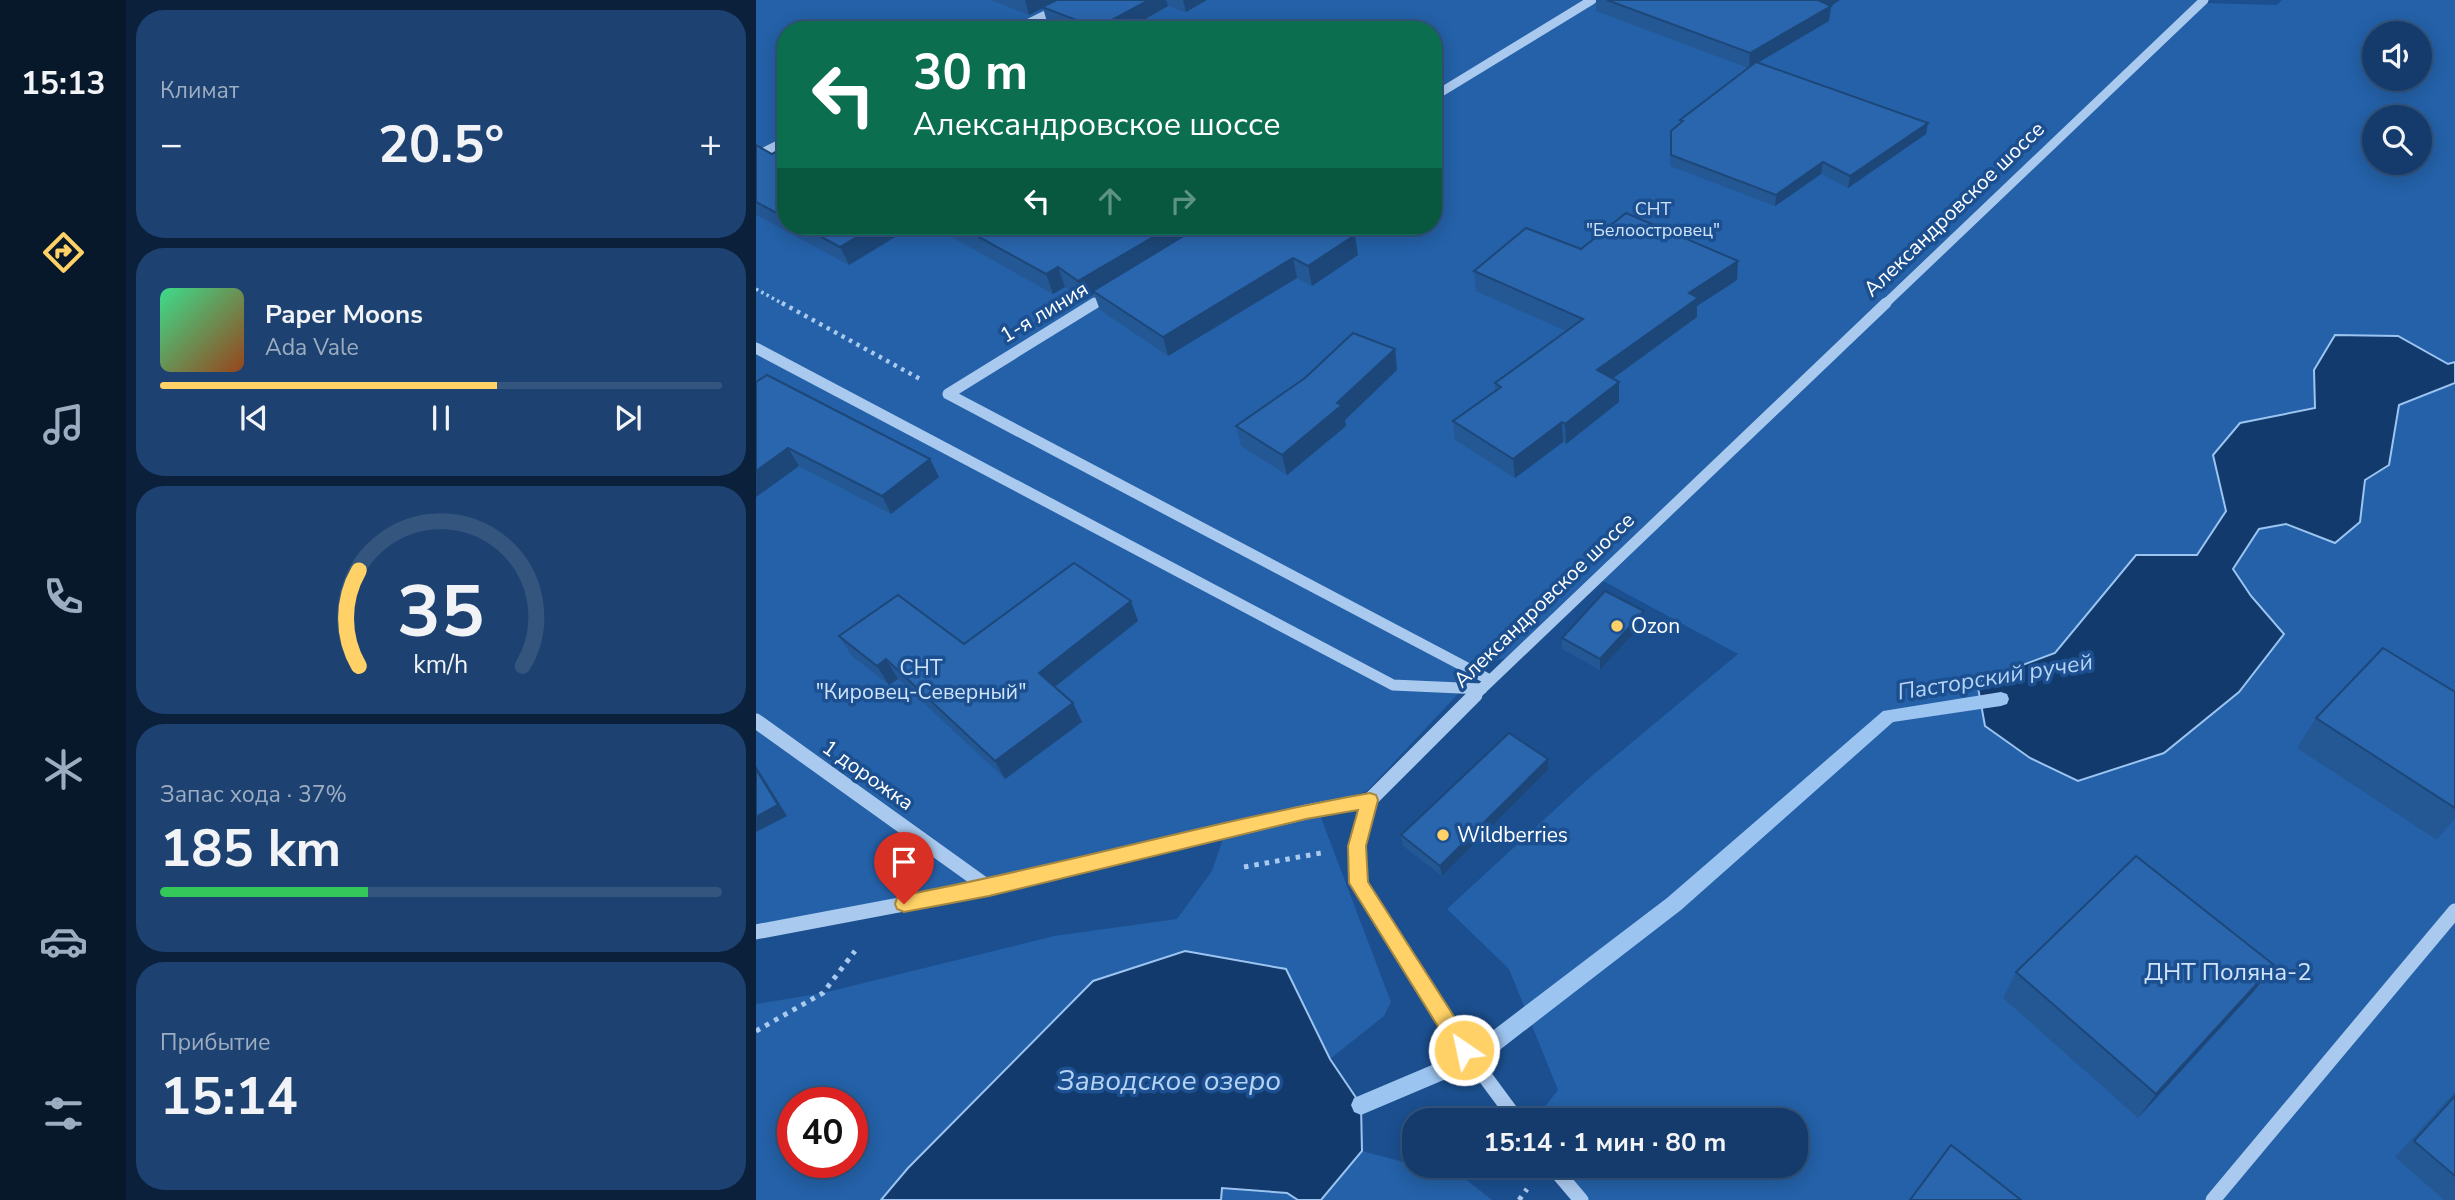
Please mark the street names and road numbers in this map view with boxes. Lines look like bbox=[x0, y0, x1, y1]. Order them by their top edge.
street label: Александровское шоссе bbox=[1858, 115, 2050, 303]
street label: 1-я линия bbox=[995, 275, 1093, 349]
street label: Александровское шоссе bbox=[1448, 506, 1640, 694]
street label: 1 дорожка bbox=[817, 733, 919, 817]

